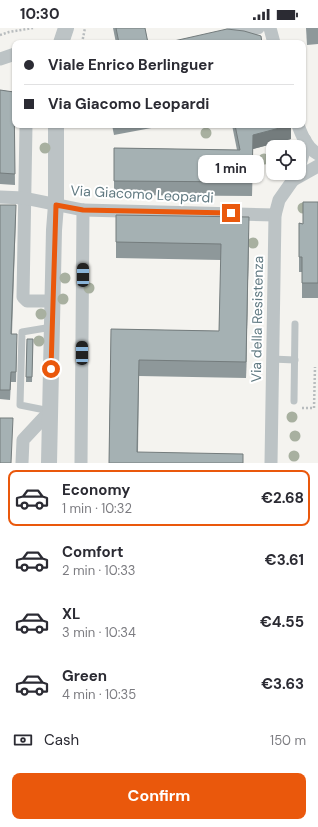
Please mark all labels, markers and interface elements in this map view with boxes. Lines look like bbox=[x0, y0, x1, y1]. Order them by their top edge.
text: 10:30 bbox=[20, 4, 59, 24]
text: Viale Enrico Berlinguer bbox=[48, 55, 214, 75]
text: Via Giacomo Leopardi bbox=[48, 94, 209, 114]
map controls bbox=[266, 140, 306, 180]
button: locate bbox=[266, 140, 306, 180]
callout: 1 min bbox=[198, 155, 264, 183]
text: 1 min bbox=[215, 160, 247, 177]
street label: Via Giacomo Leopardi bbox=[70, 181, 214, 207]
route end bbox=[222, 204, 240, 222]
street label: Via della Resistenza bbox=[247, 256, 267, 382]
car bbox=[77, 263, 89, 287]
car bbox=[76, 341, 88, 365]
route start bbox=[42, 360, 60, 378]
icon: car bbox=[14, 480, 50, 516]
text: Economy bbox=[62, 480, 130, 500]
text: €2.68 bbox=[261, 488, 304, 508]
text: 1 min · 10:32 bbox=[62, 500, 132, 517]
icon: car bbox=[14, 542, 50, 578]
text: Comfort bbox=[62, 542, 123, 562]
text: €3.61 bbox=[265, 550, 304, 570]
text: 2 min · 10:33 bbox=[62, 562, 136, 579]
icon: car bbox=[14, 604, 50, 640]
text: XL bbox=[62, 604, 80, 624]
text: €4.55 bbox=[260, 612, 304, 632]
text: 3 min · 10:34 bbox=[62, 624, 136, 641]
icon: car bbox=[14, 666, 50, 702]
text: Green bbox=[62, 666, 107, 686]
text: €3.63 bbox=[261, 674, 304, 694]
text: 4 min · 10:35 bbox=[62, 686, 136, 703]
icon: cash bbox=[12, 729, 34, 751]
text: Cash bbox=[44, 730, 79, 750]
text: 150 m bbox=[270, 732, 306, 749]
button: Confirm bbox=[12, 773, 306, 819]

